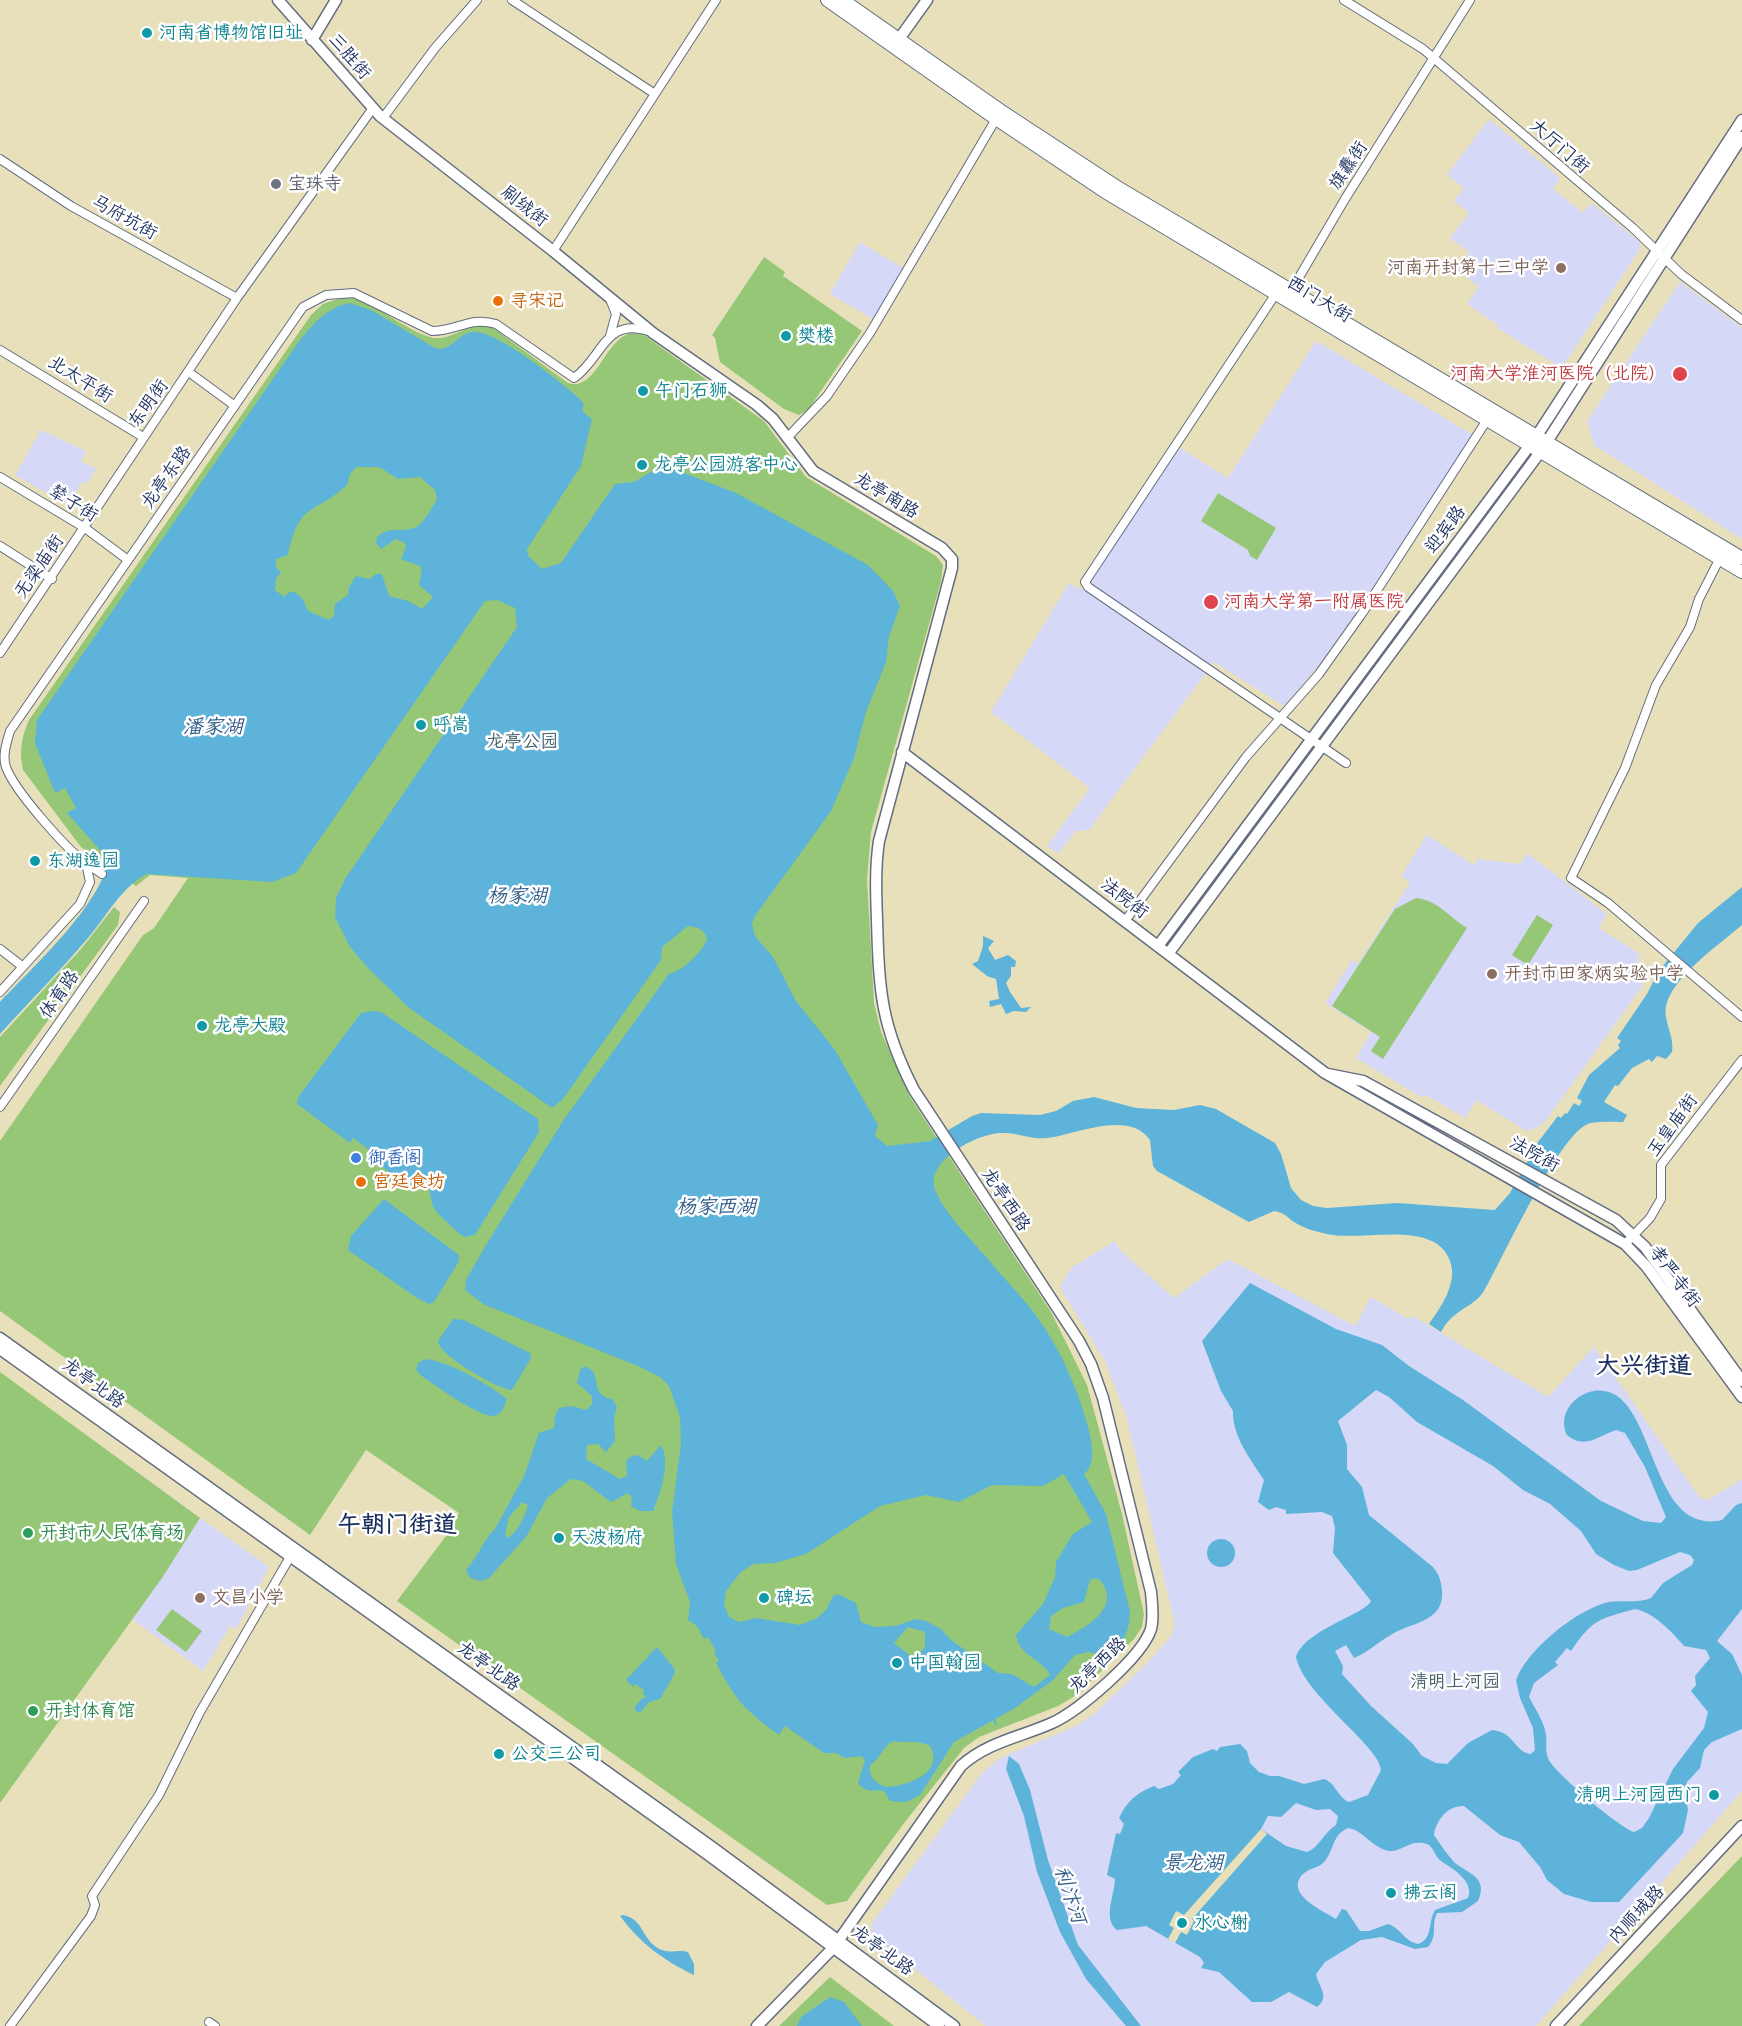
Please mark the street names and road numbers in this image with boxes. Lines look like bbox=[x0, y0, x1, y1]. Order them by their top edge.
street label: 三胜街 bbox=[323, 30, 375, 84]
street label: 大厅门街 bbox=[1525, 115, 1593, 179]
street label: 旗纛街 bbox=[1325, 137, 1373, 195]
street label: 刷绒街 bbox=[496, 182, 552, 232]
street label: 马府坑街 bbox=[87, 191, 161, 245]
street label: 西门大街 bbox=[1283, 272, 1355, 328]
street label: 北太平街 bbox=[44, 352, 116, 408]
street label: 东明街 bbox=[124, 376, 174, 432]
street label: 龙亭东路 bbox=[138, 442, 196, 514]
street label: 龙亭南路 bbox=[850, 468, 922, 524]
street label: 辇子街 bbox=[44, 481, 102, 527]
street label: 迎宾路 bbox=[1421, 502, 1471, 558]
street label: 无梁庙街 bbox=[11, 531, 69, 603]
street label: 法院街 bbox=[1096, 874, 1152, 924]
street label: 体育路 bbox=[36, 967, 84, 1023]
street label: 玉皇庙街 bbox=[1643, 1091, 1703, 1161]
street label: 法院街 bbox=[1505, 1132, 1563, 1178]
street label: 龙亭西路 bbox=[976, 1164, 1034, 1236]
street label: 孝严寺街 bbox=[1644, 1242, 1704, 1312]
street label: 龙亭北路 bbox=[58, 1354, 128, 1414]
street label: 龙亭西路 bbox=[1065, 1633, 1131, 1699]
street label: 龙亭北路 bbox=[452, 1638, 524, 1696]
street label: 内顺城路 bbox=[1605, 1881, 1669, 1949]
street label: 龙亭北路 bbox=[847, 1921, 917, 1981]

